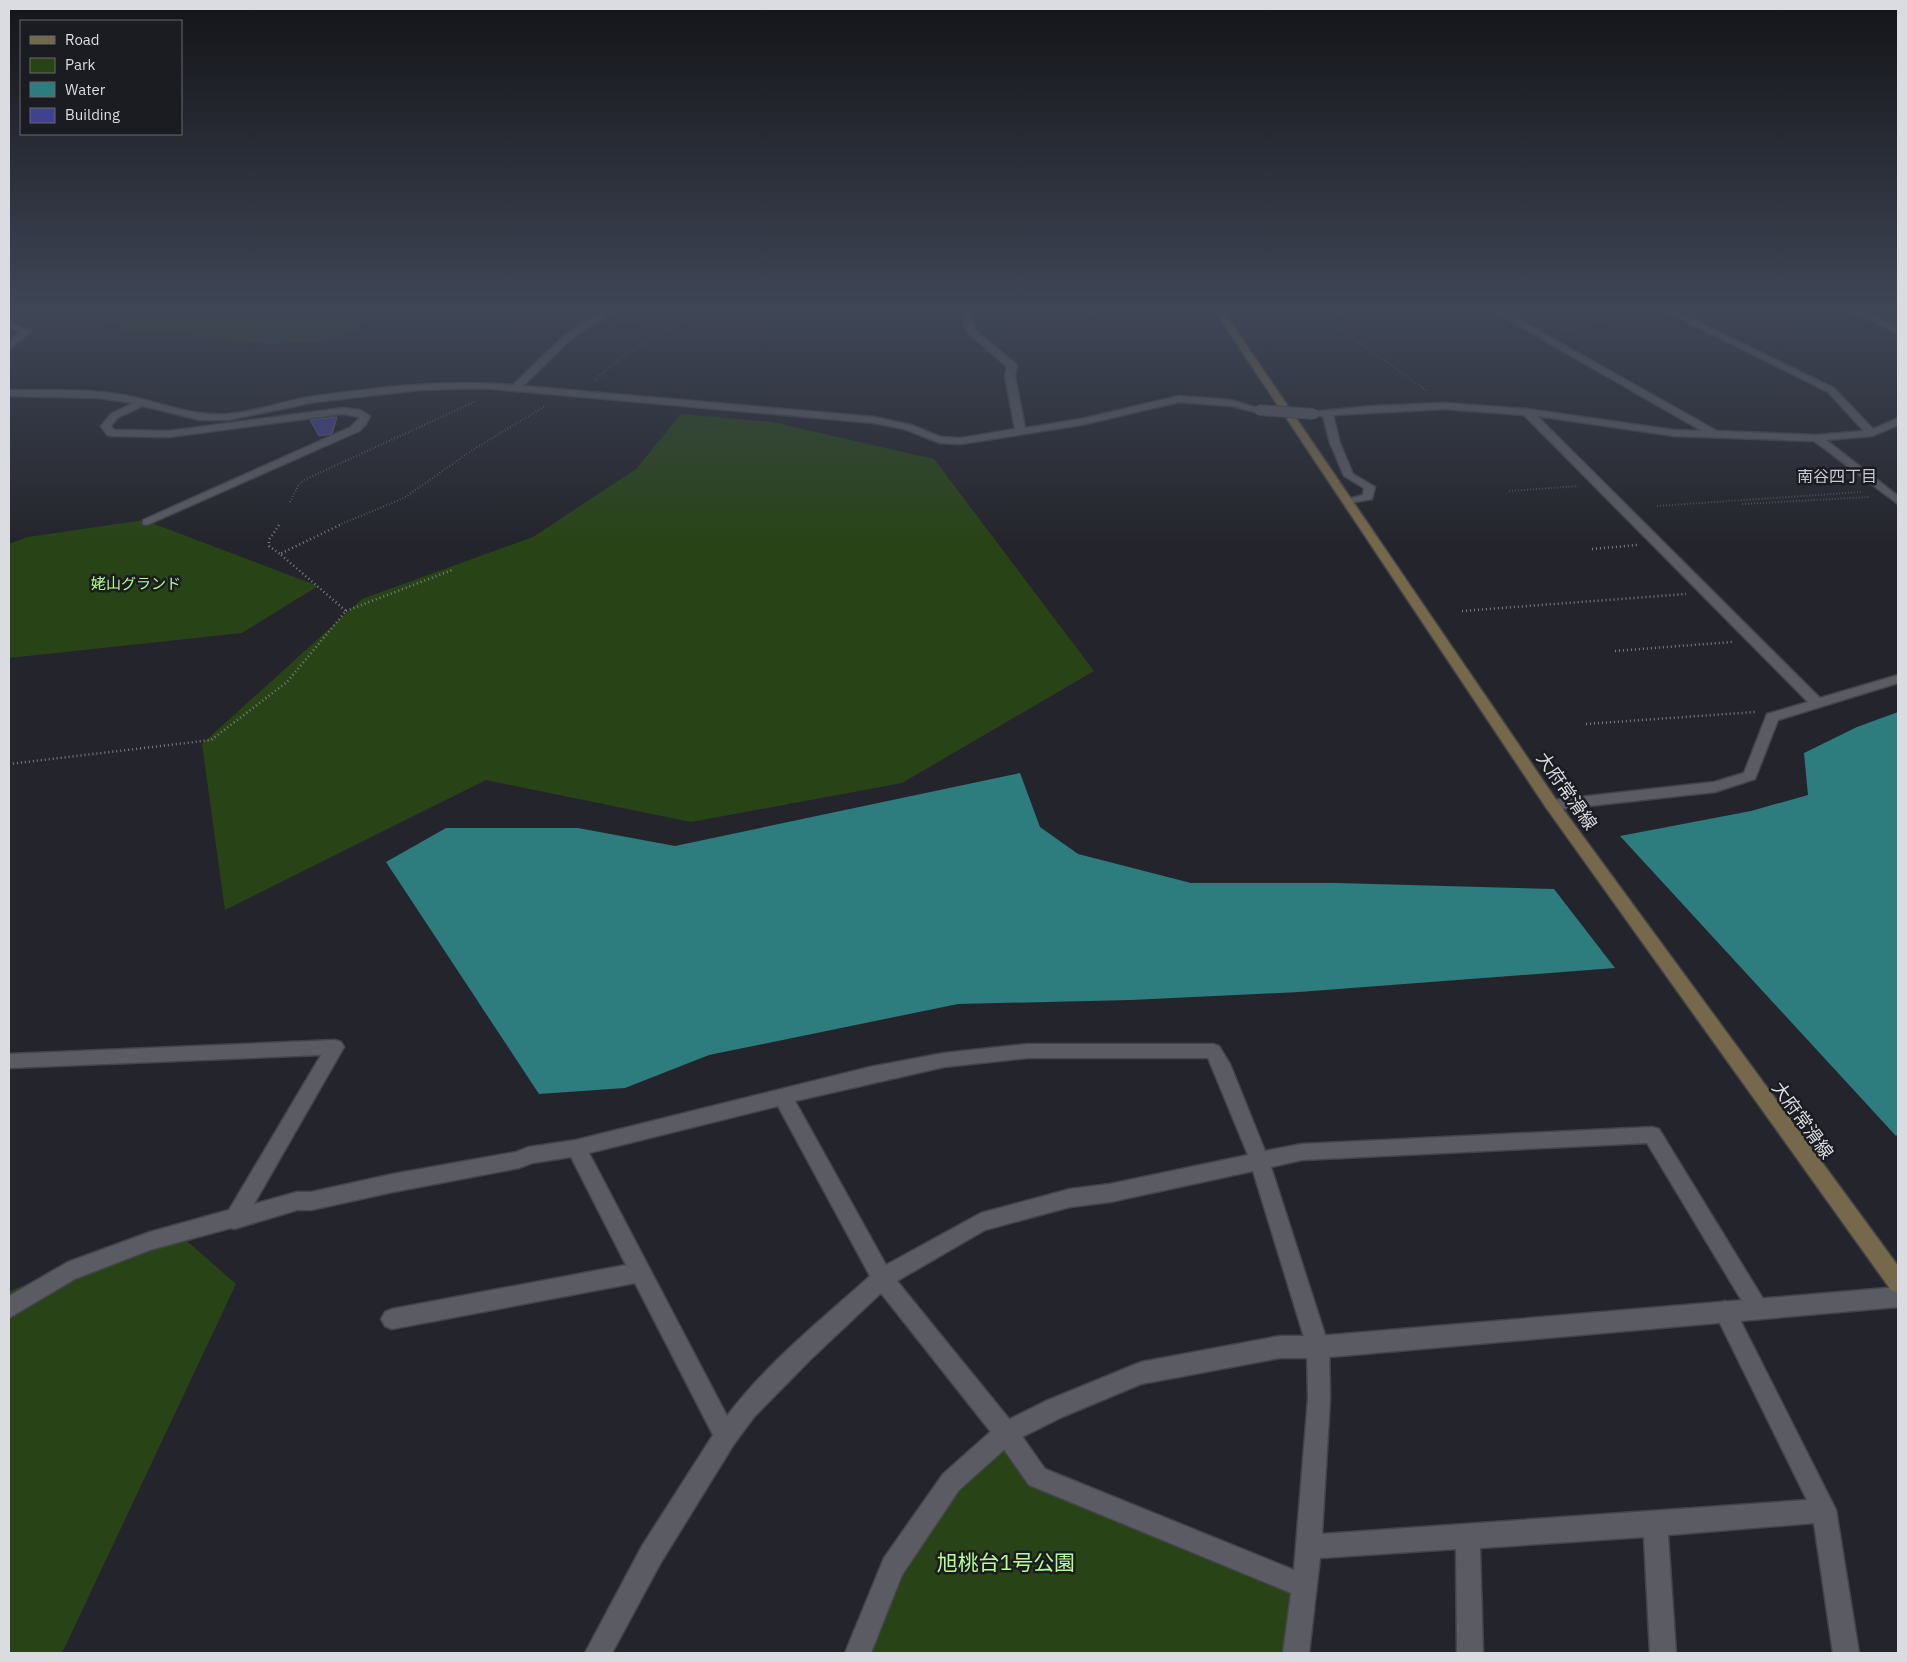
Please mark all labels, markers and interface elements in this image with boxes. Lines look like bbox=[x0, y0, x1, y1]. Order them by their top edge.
legend bbox=[20, 20, 182, 135]
text: Road bbox=[65, 30, 100, 49]
text: Park bbox=[65, 55, 95, 74]
text: Water bbox=[65, 80, 106, 99]
text: Building bbox=[65, 105, 120, 124]
district label: 南谷四丁目 bbox=[1797, 466, 1877, 486]
park label: 姥山グランド bbox=[91, 574, 181, 593]
street label: 大府常滑線 bbox=[1532, 748, 1602, 834]
street label: 大府常滑線 bbox=[1767, 1077, 1839, 1163]
park label: 旭桃台1号公園 bbox=[937, 1548, 1075, 1576]

